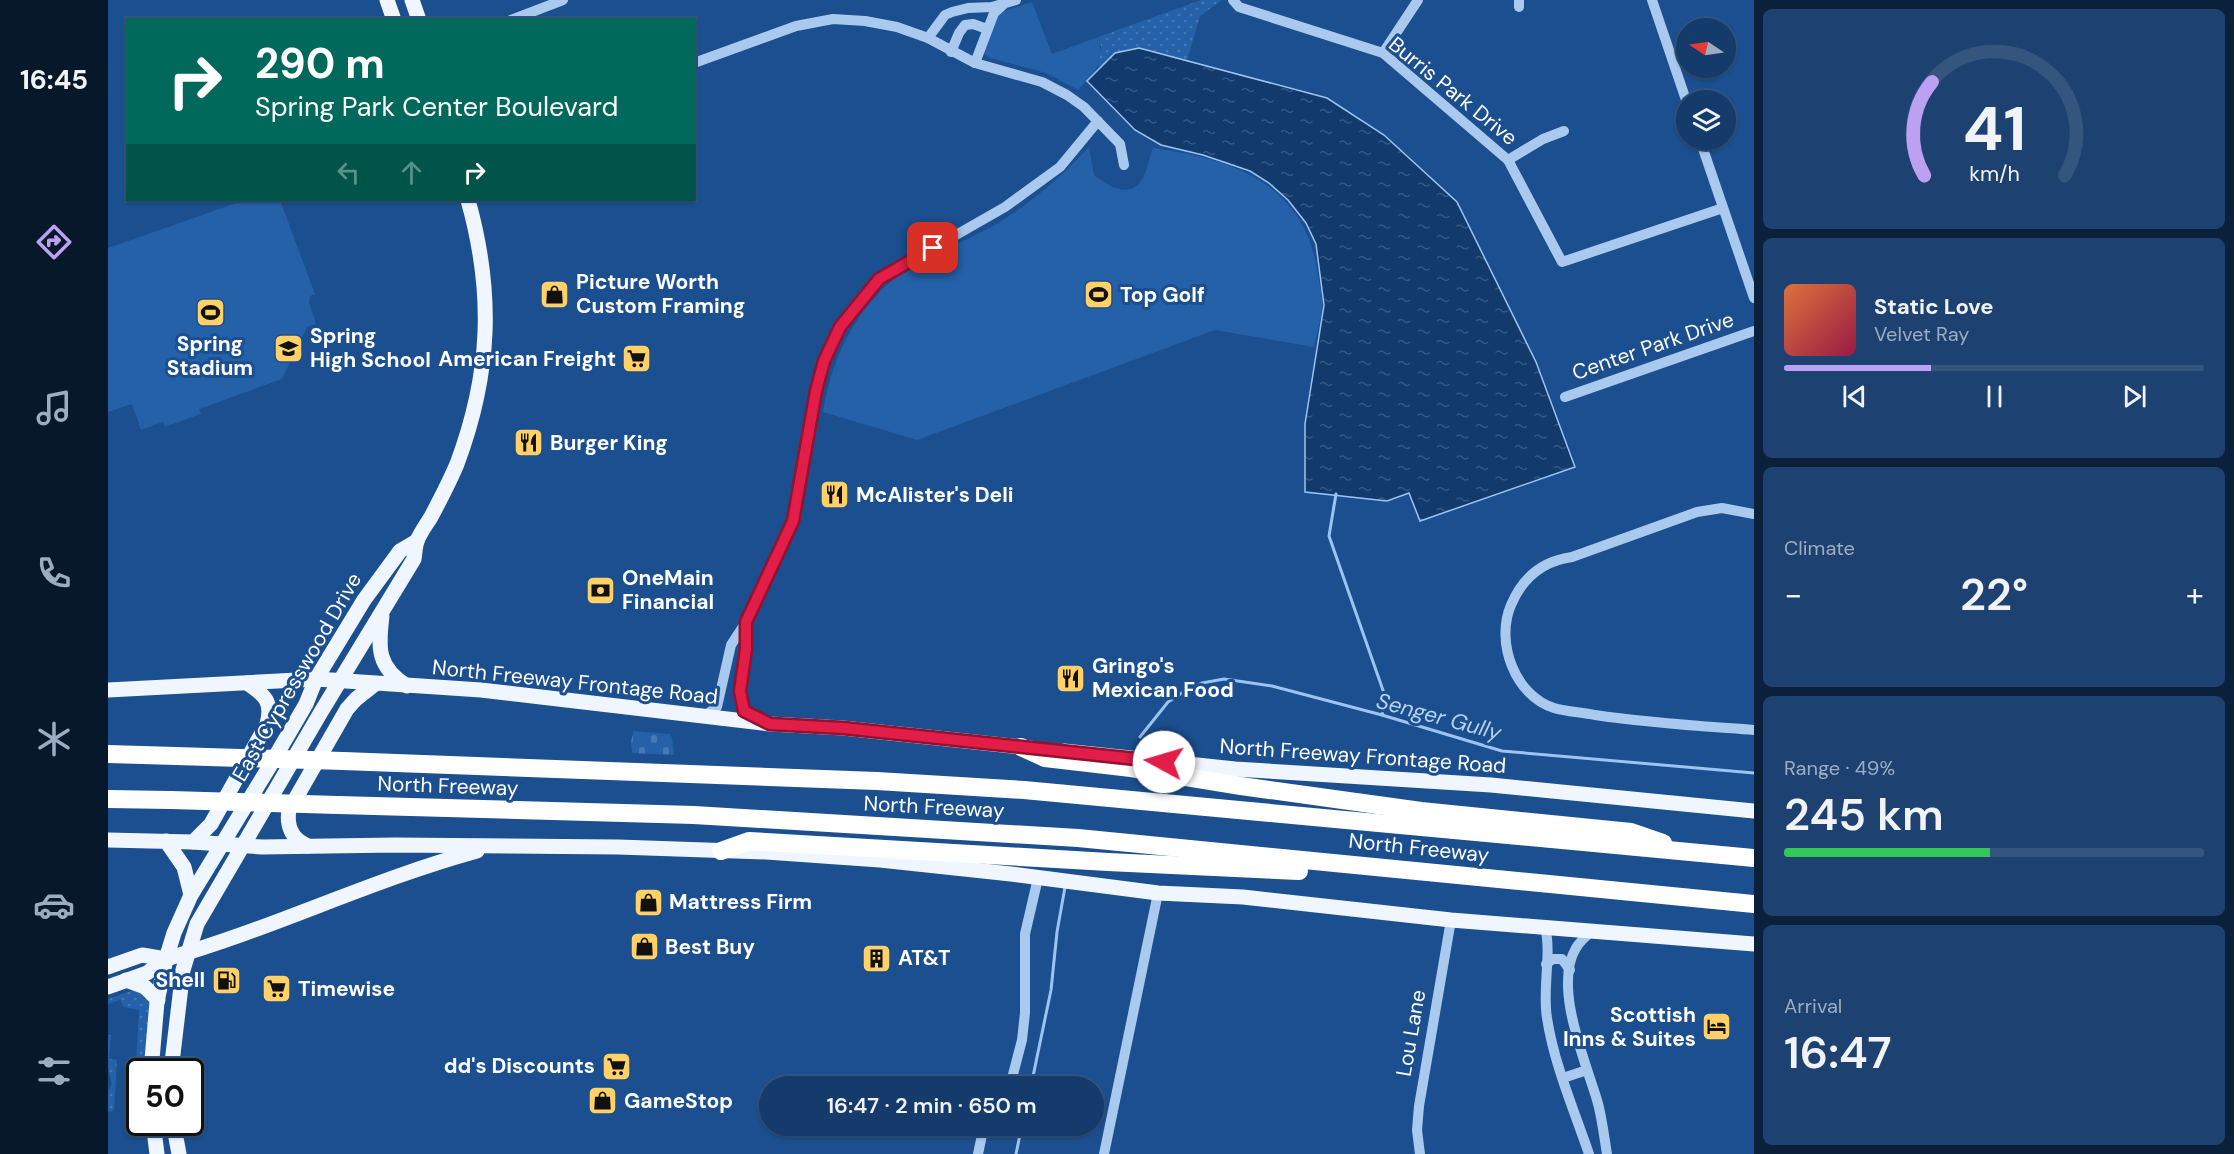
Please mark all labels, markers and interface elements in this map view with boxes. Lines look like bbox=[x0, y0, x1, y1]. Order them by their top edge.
north arrow bbox=[1676, 18, 1736, 78]
map controls bbox=[1676, 18, 1736, 150]
street label: Burris Park Drive bbox=[1383, 30, 1523, 152]
text: 290 m bbox=[255, 36, 385, 91]
icon: right bbox=[156, 42, 234, 120]
text: 16:45 bbox=[20, 62, 88, 97]
text: 41 bbox=[1962, 88, 2026, 169]
text: Spring Park Center Boulevard bbox=[255, 89, 618, 124]
button: layers bbox=[1676, 90, 1736, 150]
icon: left bbox=[332, 156, 365, 189]
icon: ahead bbox=[395, 156, 428, 189]
icon: right bbox=[458, 156, 491, 189]
text: km/h bbox=[1969, 160, 2019, 188]
icon: directions bbox=[33, 221, 75, 263]
pin bbox=[907, 222, 958, 273]
icon: arrive bbox=[916, 231, 949, 264]
place label: Picture Worth Custom Framing bbox=[576, 268, 745, 320]
shop icon: Picture Worth Custom Framing bbox=[539, 278, 571, 310]
sports icon: Top Golf bbox=[1083, 279, 1115, 311]
place label: Top Golf bbox=[1120, 281, 1205, 309]
text: Static Love bbox=[1874, 292, 1994, 321]
sports icon: Spring Stadium bbox=[194, 297, 226, 329]
street label: Center Park Drive bbox=[1569, 305, 1738, 387]
text: Velvet Ray bbox=[1874, 321, 1969, 347]
place label: Spring High School bbox=[310, 322, 431, 374]
place label: Spring Stadium bbox=[167, 330, 253, 382]
school or university icon: Spring High School bbox=[273, 332, 305, 364]
supermarket icon: American Freight bbox=[621, 343, 653, 375]
place label: American Freight bbox=[438, 345, 616, 373]
icon: previous bbox=[1838, 380, 1871, 413]
icon: pause bbox=[1978, 380, 2011, 413]
icon: next bbox=[2118, 380, 2151, 413]
icon: music bbox=[33, 387, 75, 429]
restaurant icon: Burger King bbox=[513, 427, 545, 459]
place label: Burger King bbox=[550, 429, 668, 457]
restaurant icon: McAlister's Deli bbox=[819, 479, 851, 511]
place label: McAlister's Deli bbox=[856, 481, 1014, 509]
text: Climate bbox=[1784, 535, 1855, 561]
icon: phone bbox=[33, 552, 75, 594]
place label: OneMain Financial bbox=[622, 564, 714, 616]
text: 22° bbox=[1960, 565, 2028, 624]
street label: East Cypresswood Drive bbox=[226, 568, 368, 786]
text: − bbox=[1784, 573, 1802, 616]
text: + bbox=[2186, 573, 2204, 616]
bank icon: OneMain Financial bbox=[585, 574, 617, 606]
place label: Gringo's Mexican Food bbox=[1092, 652, 1234, 704]
street label: North Freeway Frontage Road bbox=[431, 653, 719, 711]
restaurant icon: Gringo's Mexican Food bbox=[1055, 662, 1087, 694]
water label: Senger Gully bbox=[1373, 686, 1505, 747]
icon: climate bbox=[33, 718, 75, 760]
position arrow bbox=[1132, 730, 1196, 794]
street label: North Freeway Frontage Road bbox=[1219, 732, 1507, 780]
text: Range · 49% bbox=[1784, 755, 1895, 781]
street label: North Freeway bbox=[377, 770, 519, 802]
text: 245 km bbox=[1784, 785, 1944, 844]
street label: North Freeway bbox=[863, 789, 1006, 825]
street label: North Freeway bbox=[1347, 827, 1491, 869]
icon: car bbox=[33, 884, 75, 926]
shop icon: Mattress Firm bbox=[632, 886, 664, 918]
place label: Mattress Firm bbox=[669, 888, 812, 916]
shop icon: Best Buy bbox=[628, 931, 660, 963]
place label: Best Buy bbox=[665, 933, 755, 961]
building icon: AT&T bbox=[861, 942, 893, 974]
place label: AT&T bbox=[898, 944, 951, 972]
fuel station icon: Shell bbox=[210, 964, 242, 996]
place label: Shell bbox=[155, 966, 205, 994]
supermarket icon: Timewise bbox=[261, 973, 293, 1005]
place label: Timewise bbox=[298, 975, 395, 1003]
street label: Lou Lane bbox=[1390, 988, 1432, 1078]
text: Arrival bbox=[1784, 993, 1842, 1019]
place label: Scottish Inns & Suites bbox=[1563, 1001, 1696, 1053]
hotel icon: Scottish Inns & Suites bbox=[1701, 1011, 1733, 1043]
text: 16:47 bbox=[1784, 1023, 1892, 1082]
icon: filters bbox=[33, 1050, 75, 1092]
supermarket icon: dd's Discounts bbox=[600, 1050, 632, 1082]
place label: dd's Discounts bbox=[444, 1052, 595, 1080]
speed limit sign: 50 bbox=[126, 1058, 204, 1136]
shop icon: GameStop bbox=[587, 1085, 619, 1117]
place label: GameStop bbox=[624, 1087, 733, 1115]
text: 16:47 · 2 min · 650 m bbox=[826, 1091, 1037, 1120]

